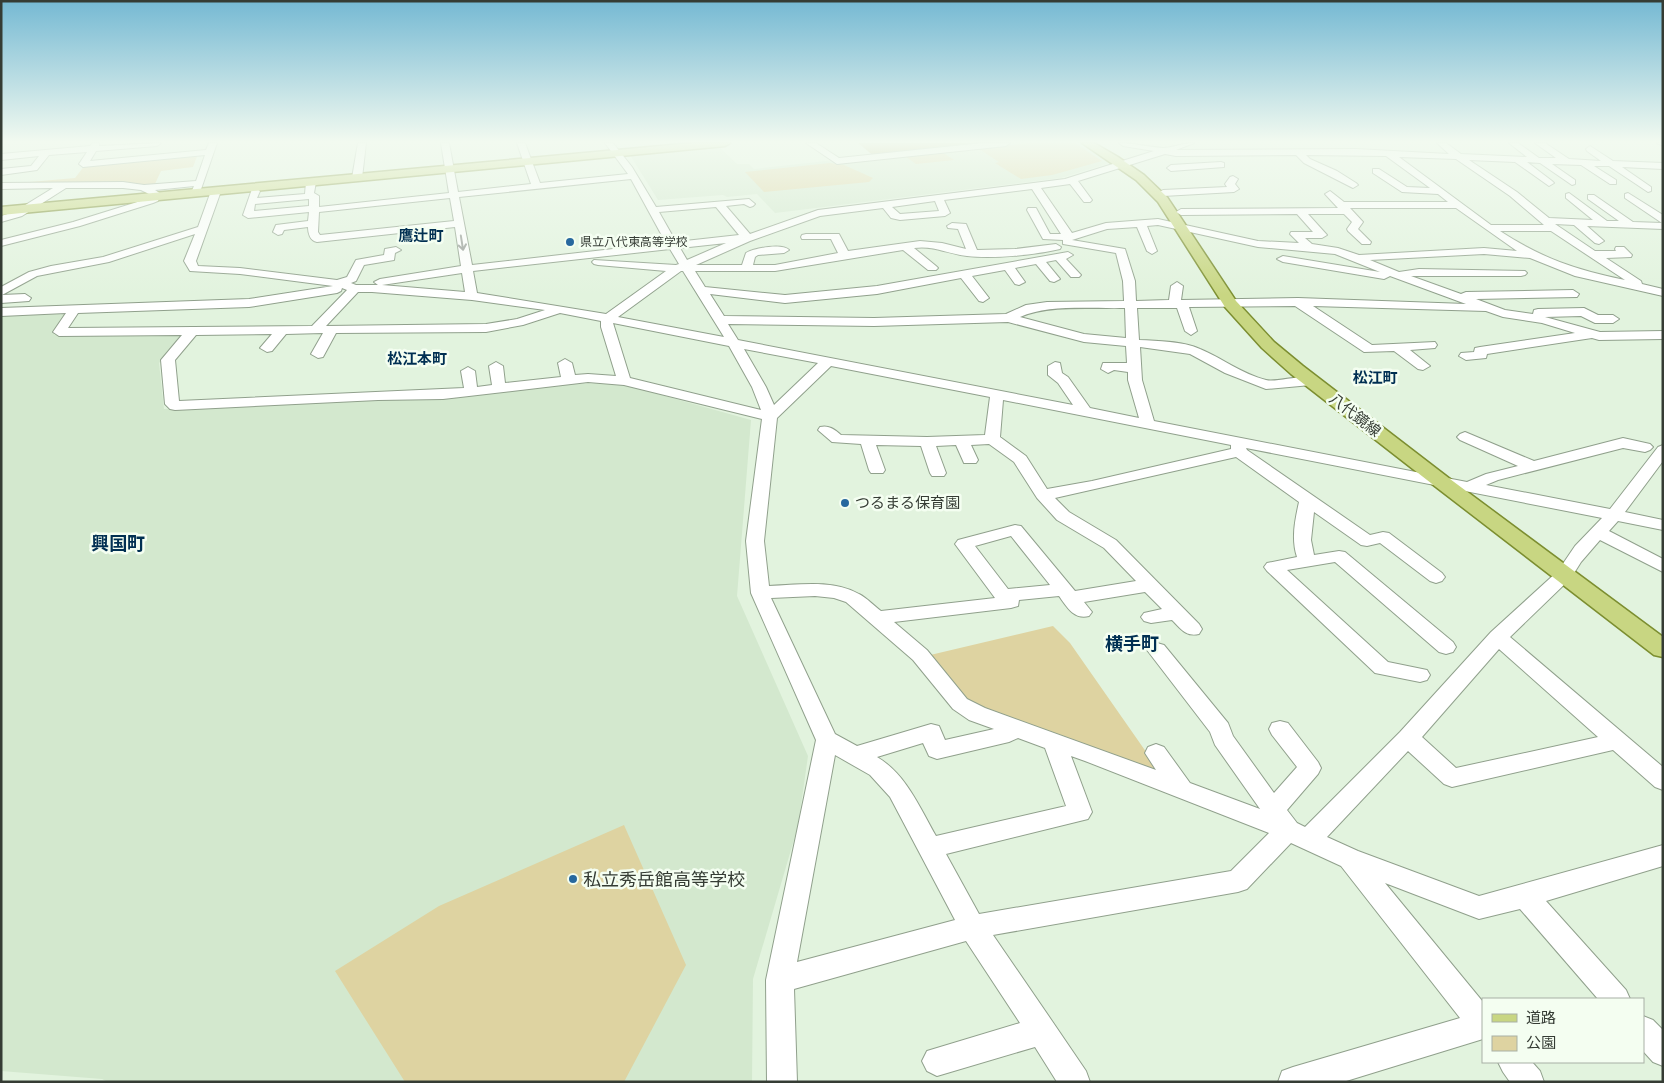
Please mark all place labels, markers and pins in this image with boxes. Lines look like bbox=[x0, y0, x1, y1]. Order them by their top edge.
place label: 県立八代東高等学校 bbox=[580, 235, 688, 249]
marker: 県立八代東高等学校 bbox=[564, 236, 576, 248]
place label: つるまる保育園 bbox=[855, 494, 960, 512]
marker: つるまる保育園 bbox=[839, 497, 851, 509]
place label: 私立秀岳館高等学校 bbox=[583, 869, 745, 890]
marker: 私立秀岳館高等学校 bbox=[567, 873, 579, 885]

